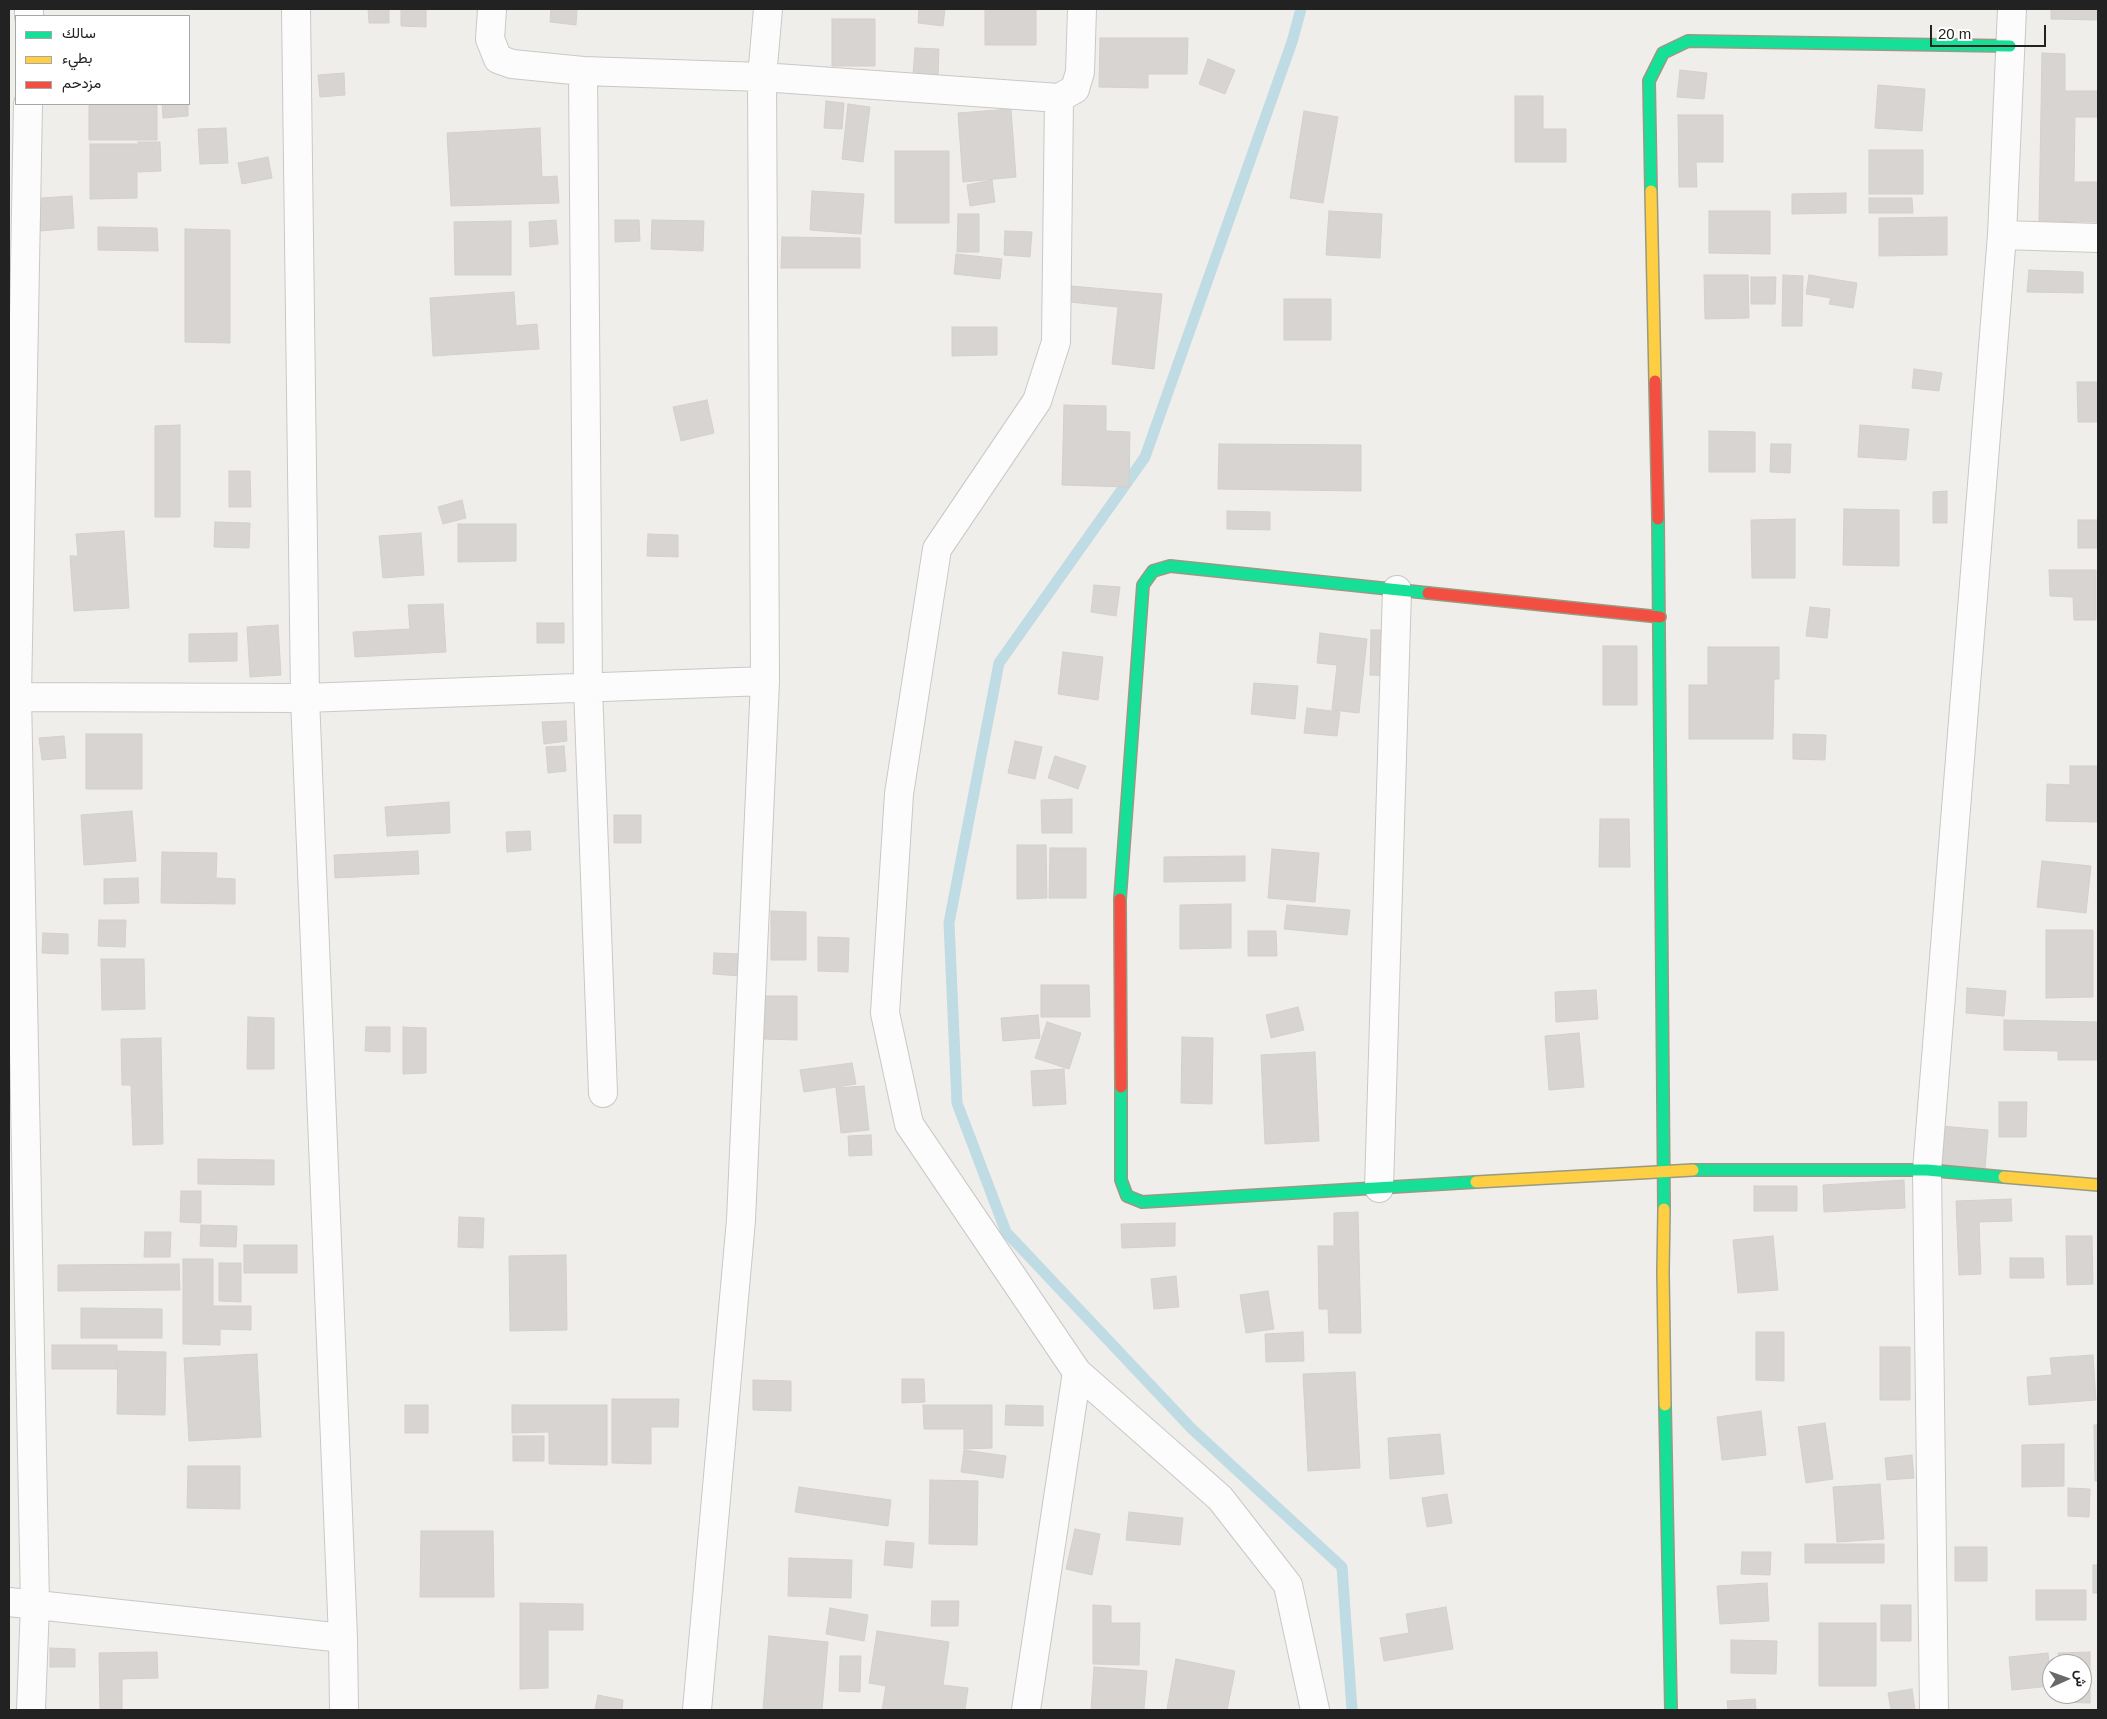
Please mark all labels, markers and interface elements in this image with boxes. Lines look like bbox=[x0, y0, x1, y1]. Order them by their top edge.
legend bbox=[15, 15, 190, 105]
scale bar bbox=[1932, 15, 2048, 47]
text: سالك bbox=[62, 24, 96, 41]
text: 20 m bbox=[1938, 25, 1971, 42]
text: بطيء bbox=[62, 49, 92, 66]
text: مزدحم bbox=[62, 74, 101, 91]
north arrow bbox=[2042, 1654, 2092, 1704]
text: ش bbox=[2073, 1670, 2089, 1687]

